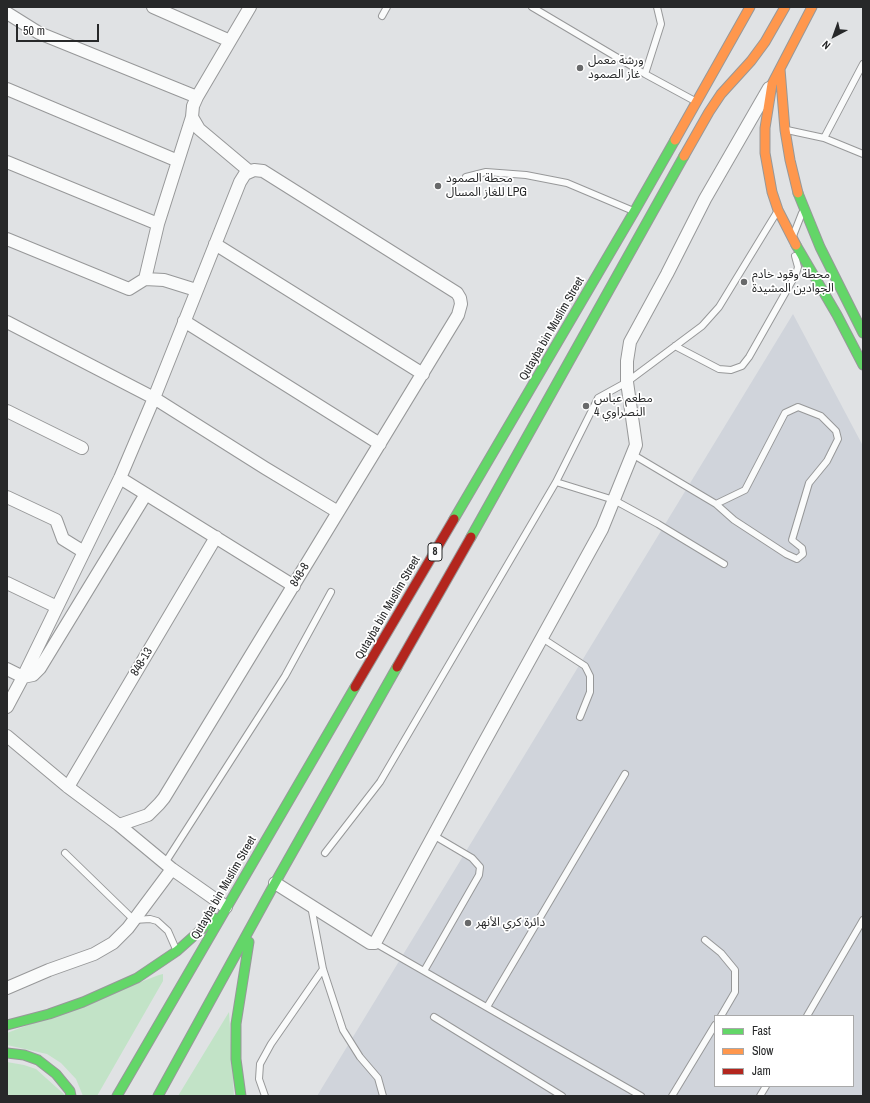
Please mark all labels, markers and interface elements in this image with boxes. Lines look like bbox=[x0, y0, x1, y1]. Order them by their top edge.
scale bar bbox=[18, 16, 101, 42]
north arrow bbox=[814, 16, 854, 56]
text: 50 m bbox=[23, 23, 45, 39]
text: N bbox=[819, 38, 833, 52]
place label: ورشة معمل غاز الصمود bbox=[588, 54, 644, 82]
marker: ورشة معمل غاز الصمود bbox=[575, 63, 585, 73]
place label: محطة الصمود للغاز المسال LPG bbox=[446, 172, 527, 200]
marker: محطة الصمود للغاز المسال LPG bbox=[433, 181, 443, 191]
place label: محطة وقود خادم الجوادين المشيدة bbox=[752, 268, 834, 296]
street label: Qutayba bin Muslim Street bbox=[517, 275, 587, 383]
marker: محطة وقود خادم الجوادين المشيدة bbox=[739, 277, 749, 287]
place label: مطعم عباس النصراوي 4 bbox=[594, 392, 653, 420]
marker: مطعم عباس النصراوي 4 bbox=[581, 401, 591, 411]
road number: 8 bbox=[428, 543, 442, 561]
street label: Qutayba bin Muslim Street bbox=[353, 554, 423, 662]
street label: 848-8 bbox=[287, 561, 313, 589]
street label: 848-13 bbox=[128, 645, 156, 679]
street label: Qutayba bin Muslim Street bbox=[189, 834, 259, 942]
place label: دائرة كري الأنهر bbox=[476, 916, 545, 930]
marker: دائرة كري الأنهر bbox=[463, 918, 473, 928]
legend bbox=[714, 1015, 854, 1087]
text: Fast bbox=[752, 1023, 771, 1039]
text: Slow bbox=[752, 1043, 773, 1059]
text: Jam bbox=[752, 1063, 771, 1079]

